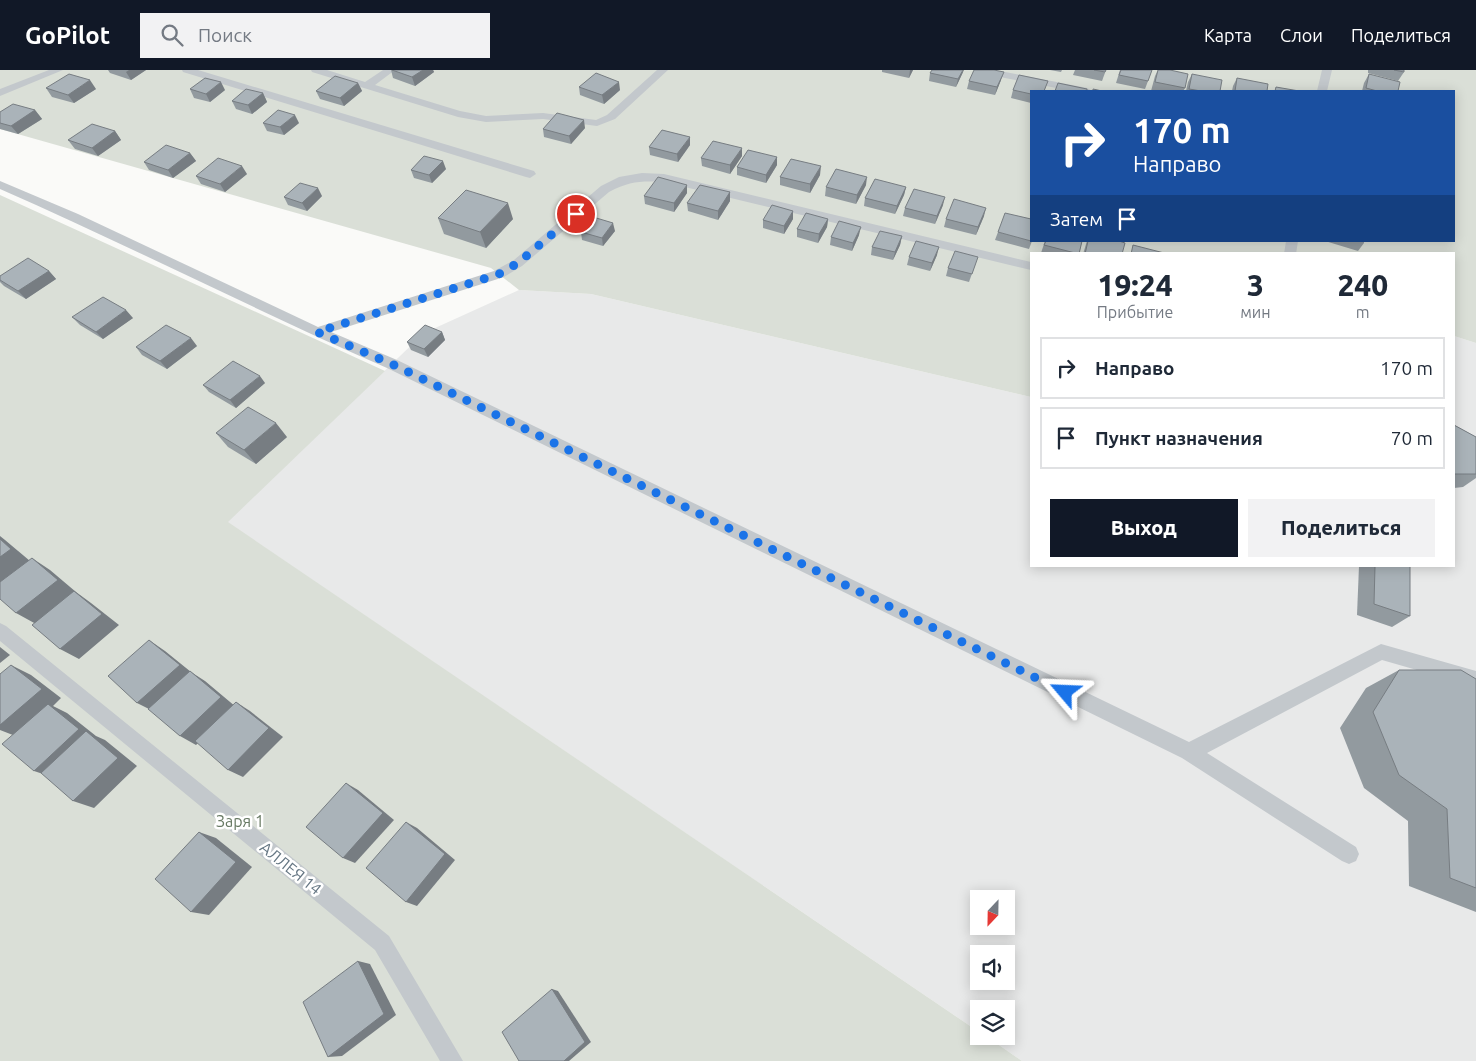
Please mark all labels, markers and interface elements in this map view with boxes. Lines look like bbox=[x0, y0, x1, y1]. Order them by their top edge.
search box bbox=[140, 13, 490, 58]
icon: search bbox=[158, 21, 186, 49]
text: GoPilot bbox=[25, 22, 110, 49]
text: Поиск bbox=[198, 24, 252, 46]
text: Карта bbox=[1204, 25, 1252, 45]
text: Слои bbox=[1280, 25, 1323, 45]
text: Поделиться bbox=[1351, 25, 1451, 45]
icon: right bbox=[1050, 110, 1115, 175]
text: 170 m bbox=[1133, 110, 1231, 150]
text: Направо bbox=[1133, 151, 1221, 176]
pin bbox=[555, 193, 597, 235]
icon: arrive bbox=[562, 200, 590, 228]
icon: arrive bbox=[1113, 205, 1141, 233]
text: Затем bbox=[1050, 208, 1103, 230]
text: 19:24 bbox=[1098, 268, 1173, 302]
text: 3 bbox=[1247, 268, 1264, 302]
text: 240 bbox=[1337, 268, 1388, 302]
text: Прибытие bbox=[1097, 303, 1173, 321]
text: мин bbox=[1240, 303, 1271, 321]
text: m bbox=[1356, 303, 1370, 321]
icon: right bbox=[1052, 354, 1080, 382]
text: Направо bbox=[1095, 357, 1175, 379]
text: 170 m bbox=[1380, 357, 1433, 379]
icon: arrive bbox=[1052, 424, 1080, 452]
text: Пункт назначения bbox=[1095, 427, 1263, 449]
text: 70 m bbox=[1391, 427, 1433, 449]
button: Выход bbox=[1050, 499, 1238, 557]
button: Поделиться bbox=[1248, 499, 1435, 557]
position arrow bbox=[1038, 665, 1090, 717]
park label: Заря 1 bbox=[216, 812, 264, 830]
street label: АЛЛЕЯ 14 bbox=[257, 838, 325, 898]
north arrow bbox=[970, 890, 1015, 935]
map controls bbox=[970, 890, 1015, 1045]
button: sound bbox=[970, 945, 1015, 990]
button: layers bbox=[970, 1000, 1015, 1045]

